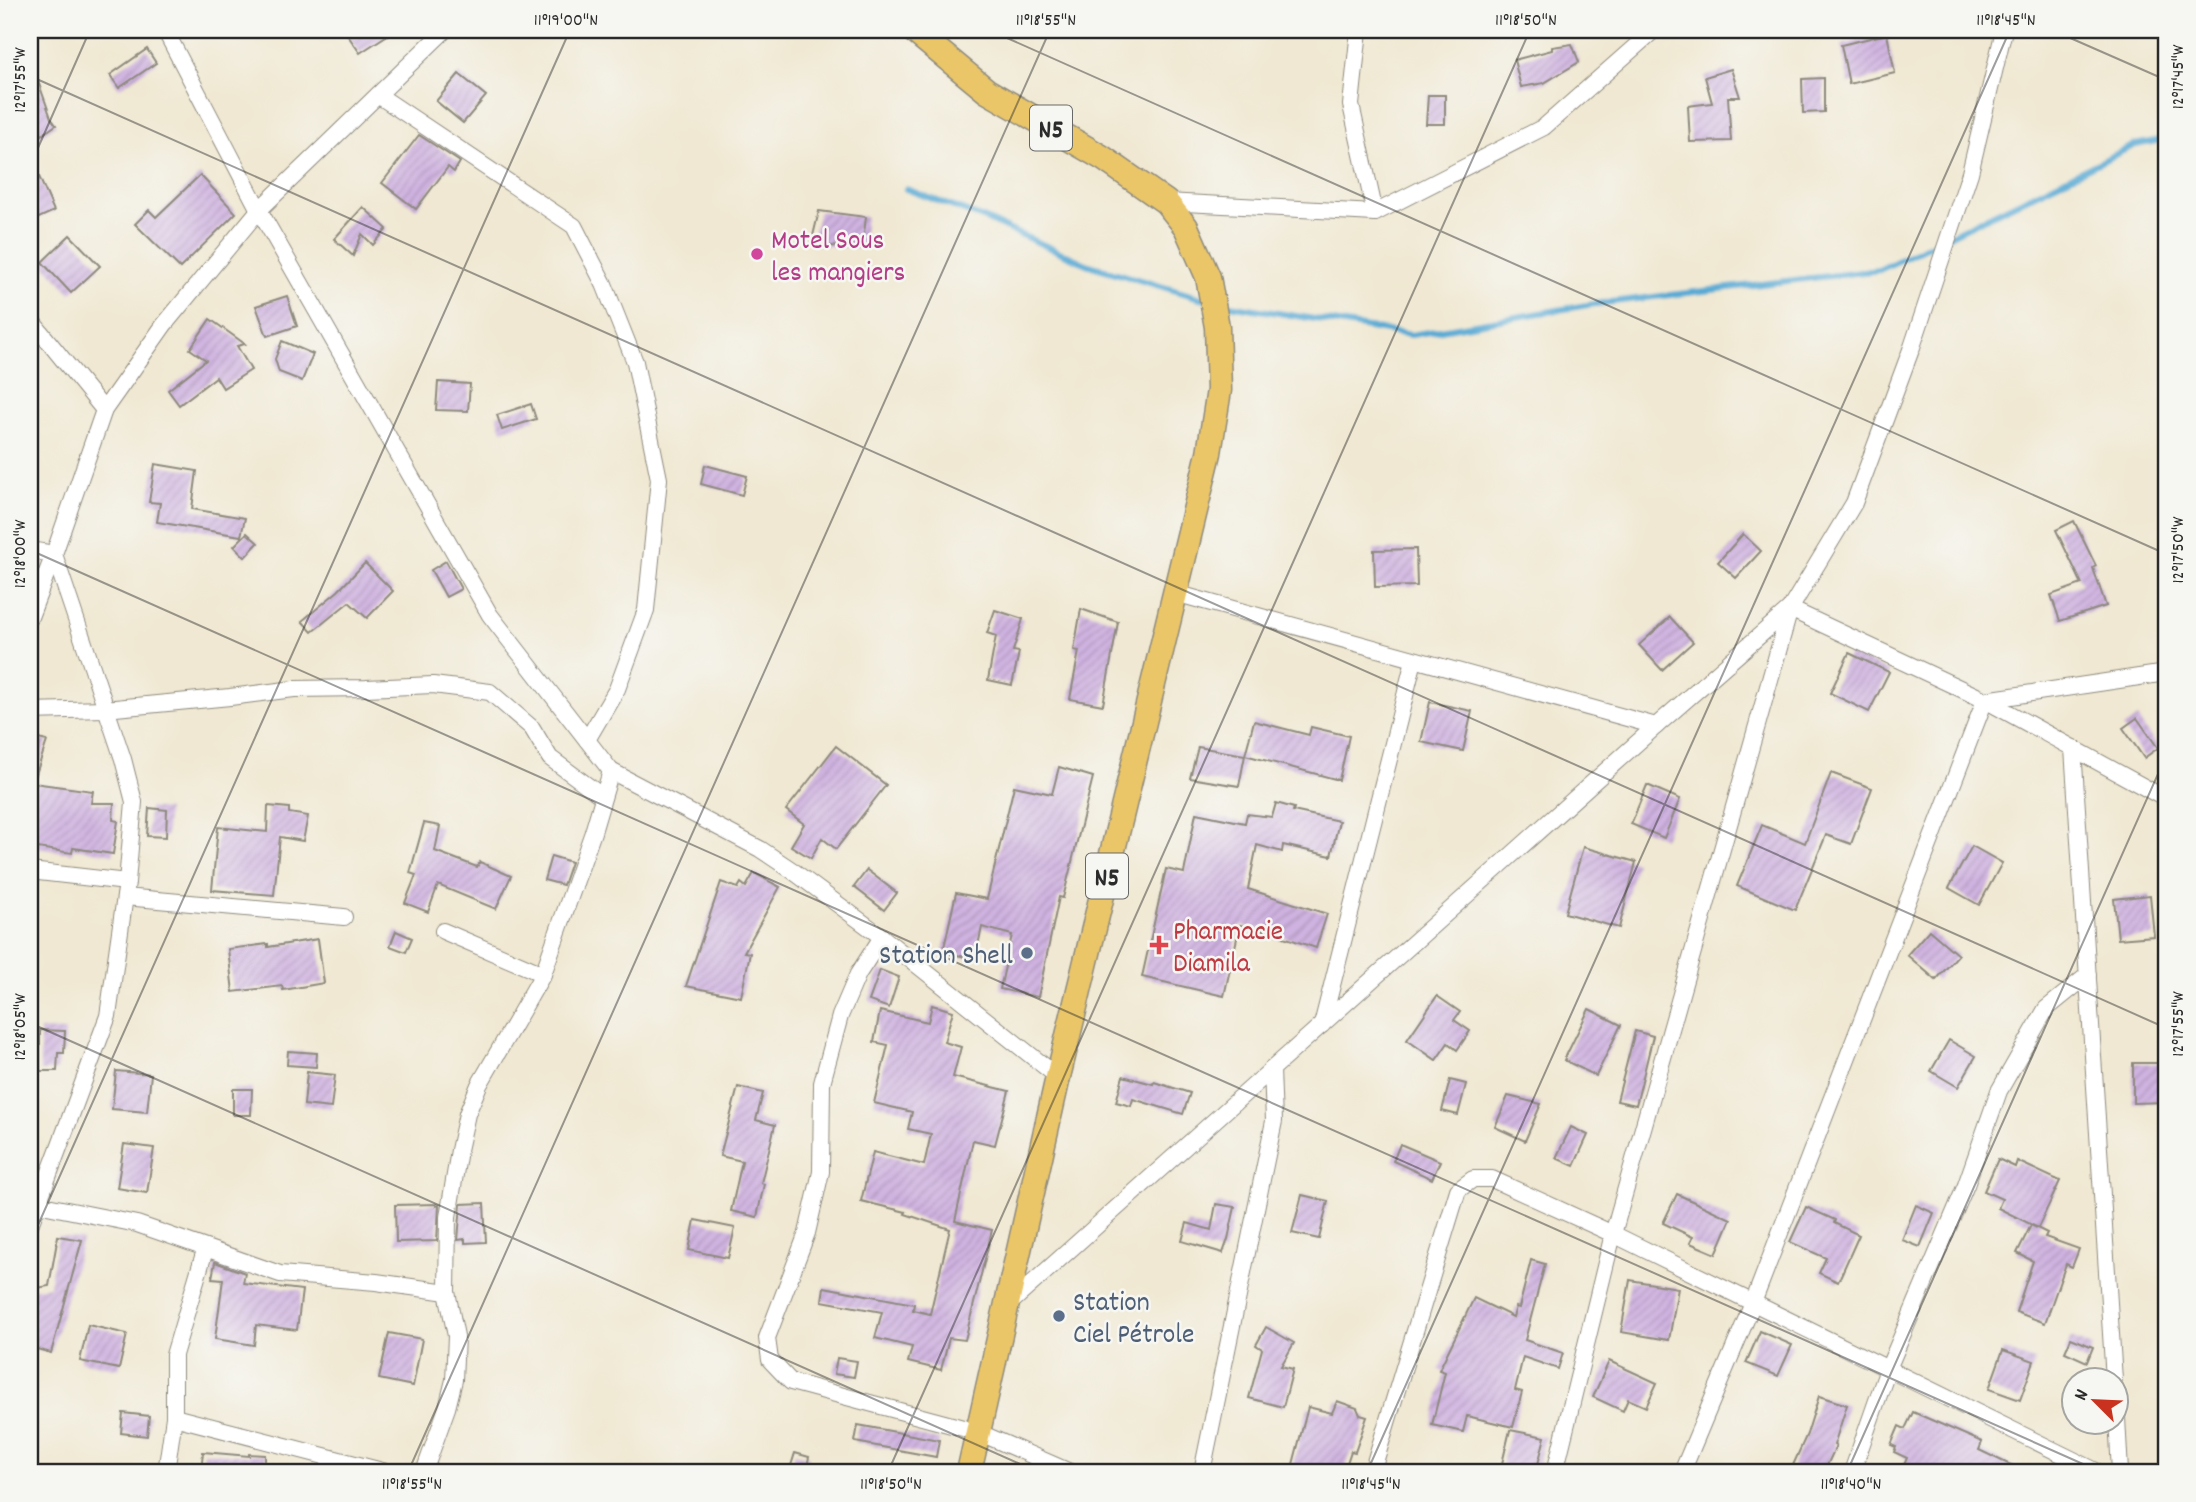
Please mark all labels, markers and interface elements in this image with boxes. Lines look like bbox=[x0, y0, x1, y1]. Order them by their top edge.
text: 11°19'00"N bbox=[534, 9, 598, 34]
text: 11°18'55"N bbox=[1016, 9, 1076, 34]
text: 11°18'50"N bbox=[1495, 9, 1557, 34]
text: 11°18'45"N bbox=[1976, 9, 2036, 34]
text: 12°17'45"W bbox=[2167, 44, 2192, 109]
text: 12°17'55"W bbox=[9, 47, 34, 113]
road number: N5 bbox=[1030, 105, 1072, 150]
place label: Motel Sous les mangiers bbox=[771, 223, 905, 295]
marker: Motel Sous les mangiers bbox=[749, 246, 765, 262]
text: 12°17'50"W bbox=[2167, 516, 2192, 583]
text: 12°18'00"W bbox=[9, 519, 34, 588]
road number: N5 bbox=[1086, 854, 1128, 898]
place label: Pharmacie Diamila bbox=[1173, 914, 1283, 986]
marker: Pharmacie Diamila bbox=[1151, 937, 1167, 953]
place label: Station Shell bbox=[879, 938, 1013, 978]
marker: Station Shell bbox=[1019, 945, 1035, 961]
text: 12°17'55"W bbox=[2167, 991, 2192, 1057]
text: 12°18'05"W bbox=[9, 993, 34, 1061]
place label: Station Ciel Pétrole bbox=[1073, 1285, 1194, 1357]
marker: Station Ciel Pétrole bbox=[1051, 1308, 1067, 1324]
north arrow bbox=[2060, 1366, 2130, 1436]
text: N bbox=[2068, 1386, 2097, 1405]
text: 11°18'55"N bbox=[382, 1473, 442, 1498]
text: 11°18'50"N bbox=[860, 1473, 922, 1498]
text: 11°18'45"N bbox=[1341, 1473, 1401, 1498]
text: 11°18'40"N bbox=[1821, 1473, 1881, 1498]

